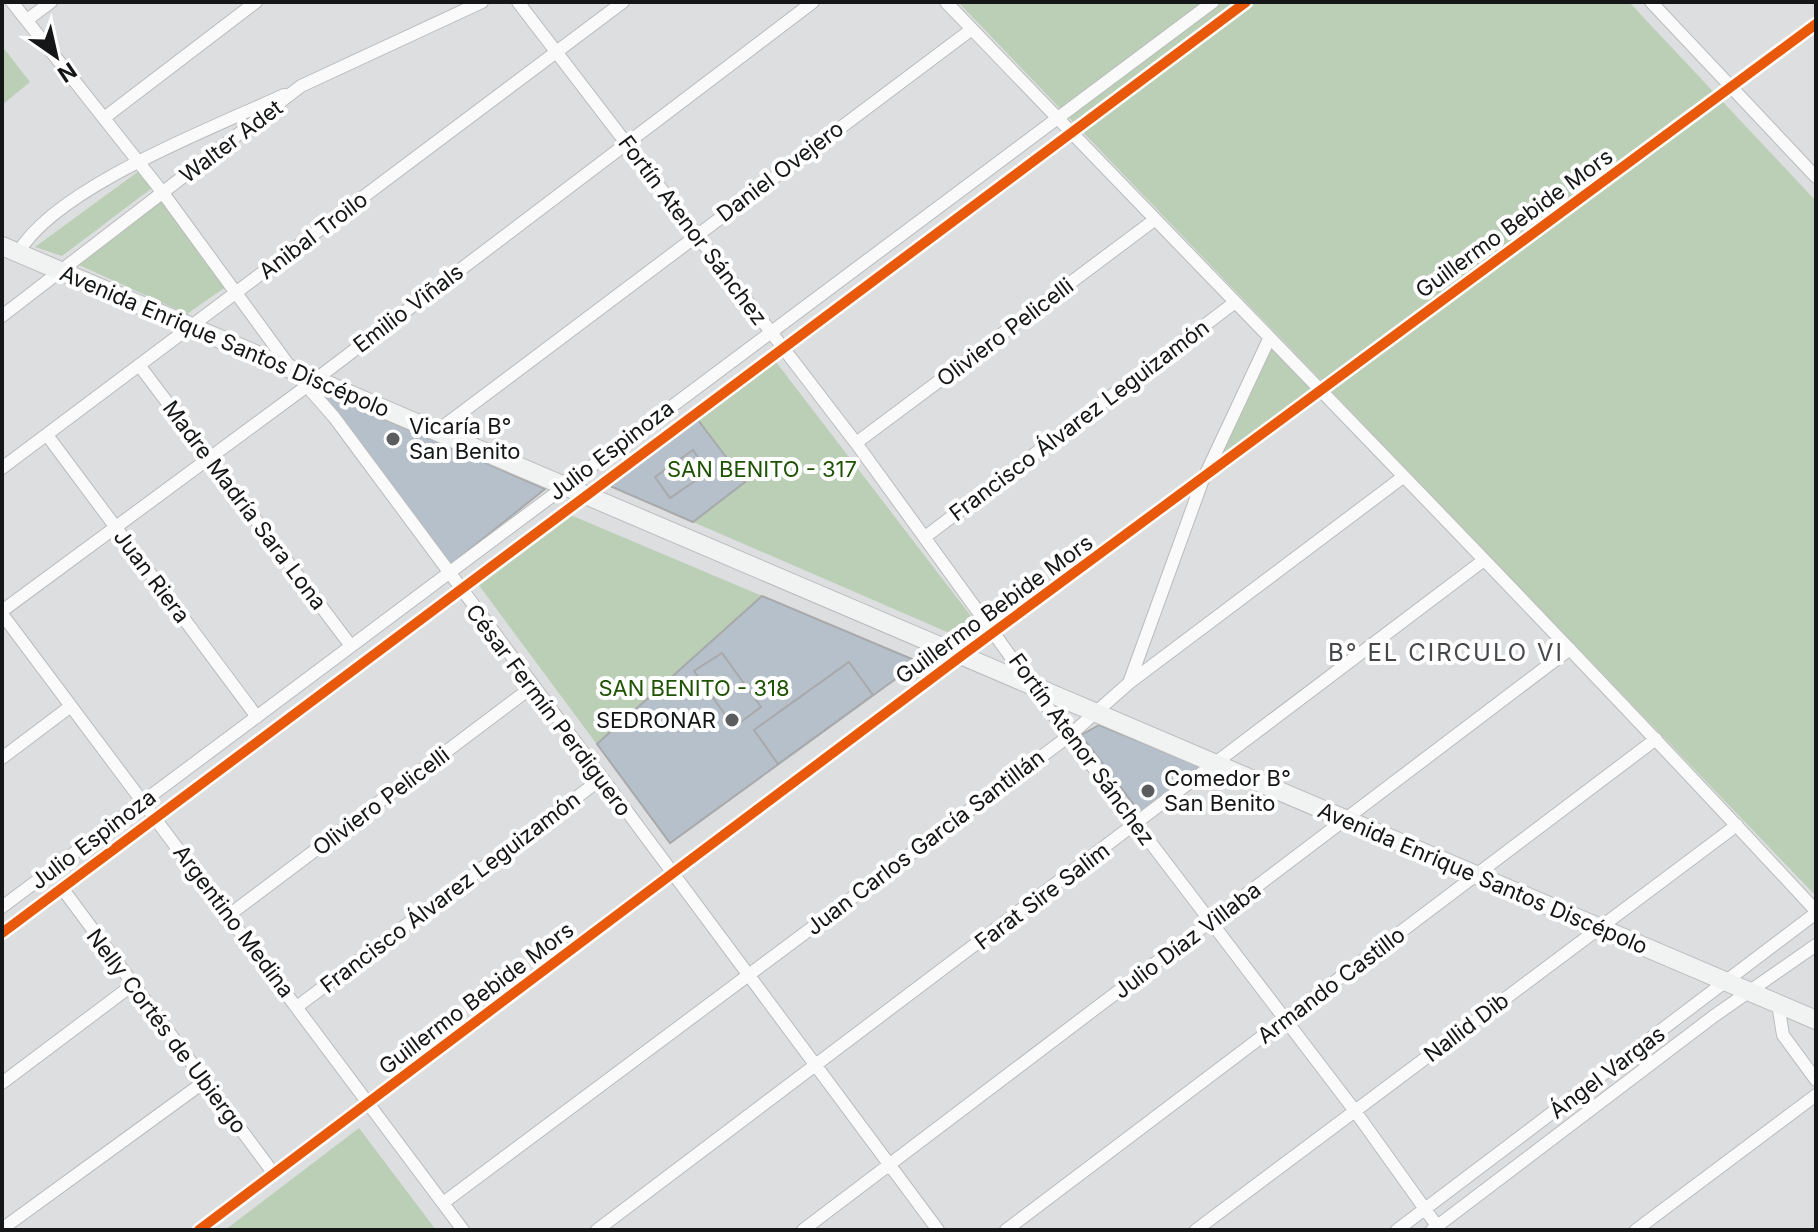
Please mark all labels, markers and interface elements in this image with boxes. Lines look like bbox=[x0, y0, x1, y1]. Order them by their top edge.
north arrow bbox=[16, 16, 96, 96]
text: N bbox=[53, 57, 81, 88]
street label: Walter Adet bbox=[175, 94, 287, 188]
street label: Daniel Ovejero bbox=[712, 115, 848, 227]
street label: Fortín Atenor Sánchez bbox=[613, 130, 773, 330]
street label: Guillermo Bebide Mors bbox=[1410, 143, 1618, 303]
street label: Anibal Troilo bbox=[254, 186, 372, 284]
street label: Emilio Viñals bbox=[348, 258, 468, 358]
street label: Avenida Enrique Santos Discépolo bbox=[56, 260, 394, 422]
street label: Oliviero Pelicelli bbox=[932, 272, 1078, 392]
street label: Francisco Álvarez Leguizamón bbox=[944, 314, 1214, 526]
street label: Madre Madría Sara Lona bbox=[158, 395, 332, 615]
street label: Julio Espinoza bbox=[543, 395, 679, 505]
place label: Vicaría B° San Benito bbox=[409, 413, 520, 464]
marker: Vicaría B° San Benito bbox=[384, 430, 402, 448]
park label: SAN BENITO - 317 bbox=[667, 456, 857, 482]
street label: Juan Riera bbox=[108, 524, 196, 628]
street label: Guillermo Bebide Mors bbox=[890, 529, 1098, 689]
street label: César Fermín Perdiguero bbox=[461, 599, 637, 821]
district label: B° EL CIRCULO VI bbox=[1328, 638, 1564, 667]
street label: Fortín Atenor Sánchez bbox=[1004, 648, 1160, 850]
park label: SAN BENITO - 318 bbox=[598, 675, 790, 701]
place label: SEDRONAR bbox=[596, 707, 716, 733]
marker: SEDRONAR bbox=[723, 711, 741, 729]
street label: Oliviero Pelicelli bbox=[308, 741, 454, 861]
street label: Juan Carlos García Santillán bbox=[801, 744, 1049, 940]
place label: Comedor B° San Benito bbox=[1164, 765, 1291, 816]
marker: Comedor B° San Benito bbox=[1139, 782, 1157, 800]
street label: Julio Espinoza bbox=[25, 784, 161, 894]
street label: Francisco Álvarez Leguizamón bbox=[315, 786, 585, 998]
street label: Avenida Enrique Santos Discépolo bbox=[1314, 797, 1652, 959]
street label: Farat Sire Salim bbox=[970, 837, 1114, 955]
street label: Argentino Medina bbox=[168, 840, 300, 1002]
street label: Julio Díaz Villaba bbox=[1108, 876, 1266, 1004]
street label: Guillermo Bebide Mors bbox=[374, 916, 578, 1080]
street label: Armando Castillo bbox=[1252, 921, 1410, 1049]
street label: Nelly Cortés de Ubiergo bbox=[82, 924, 252, 1138]
street label: Nallid Dib bbox=[1419, 987, 1513, 1067]
street label: Ángel Vargas bbox=[1544, 1020, 1670, 1124]

